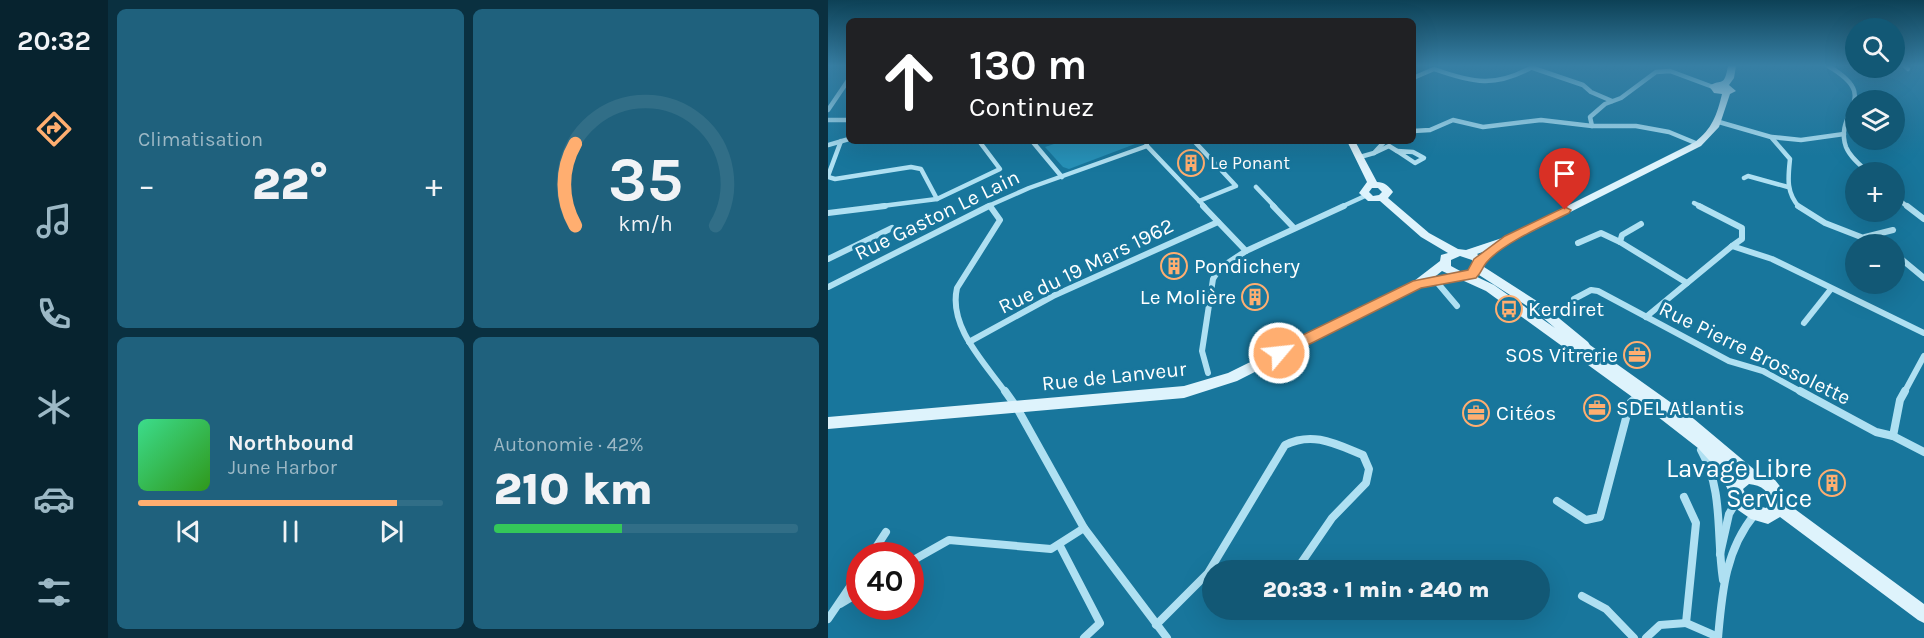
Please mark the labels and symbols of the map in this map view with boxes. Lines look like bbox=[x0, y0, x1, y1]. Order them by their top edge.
building icon: Le Ponant bbox=[1176, 148, 1206, 178]
pin bbox=[1539, 148, 1590, 210]
place label: Le Ponant bbox=[1210, 152, 1290, 174]
street label: Rue Gaston Le Lain bbox=[851, 165, 1023, 265]
street label: Rue du 19 Mars 1962 bbox=[995, 213, 1177, 319]
building icon: Pondichery bbox=[1159, 251, 1189, 281]
place label: Pondichery bbox=[1194, 254, 1300, 278]
building icon: Le Molière bbox=[1240, 282, 1270, 312]
place label: Le Molière bbox=[1140, 285, 1236, 309]
bus stop icon: Kerdiret bbox=[1494, 294, 1524, 324]
street label: Rue Pierre Brossolette bbox=[1655, 296, 1855, 410]
place label: Kerdiret bbox=[1528, 297, 1604, 321]
position arrow bbox=[1247, 321, 1311, 385]
office icon: SOS Vitrerie bbox=[1622, 340, 1652, 370]
place label: SOS Vitrerie bbox=[1505, 343, 1618, 367]
street label: Rue de Lanveur bbox=[1041, 356, 1188, 396]
office icon: SDEL Atlantis bbox=[1582, 393, 1612, 423]
place label: SDEL Atlantis bbox=[1616, 396, 1744, 420]
office icon: Citéos bbox=[1461, 398, 1491, 428]
place label: Citéos bbox=[1496, 401, 1556, 425]
place label: Lavage Libre Service bbox=[1666, 453, 1812, 514]
building icon: Lavage Libre Service bbox=[1817, 468, 1847, 498]
speed limit sign: 40 bbox=[846, 542, 924, 620]

